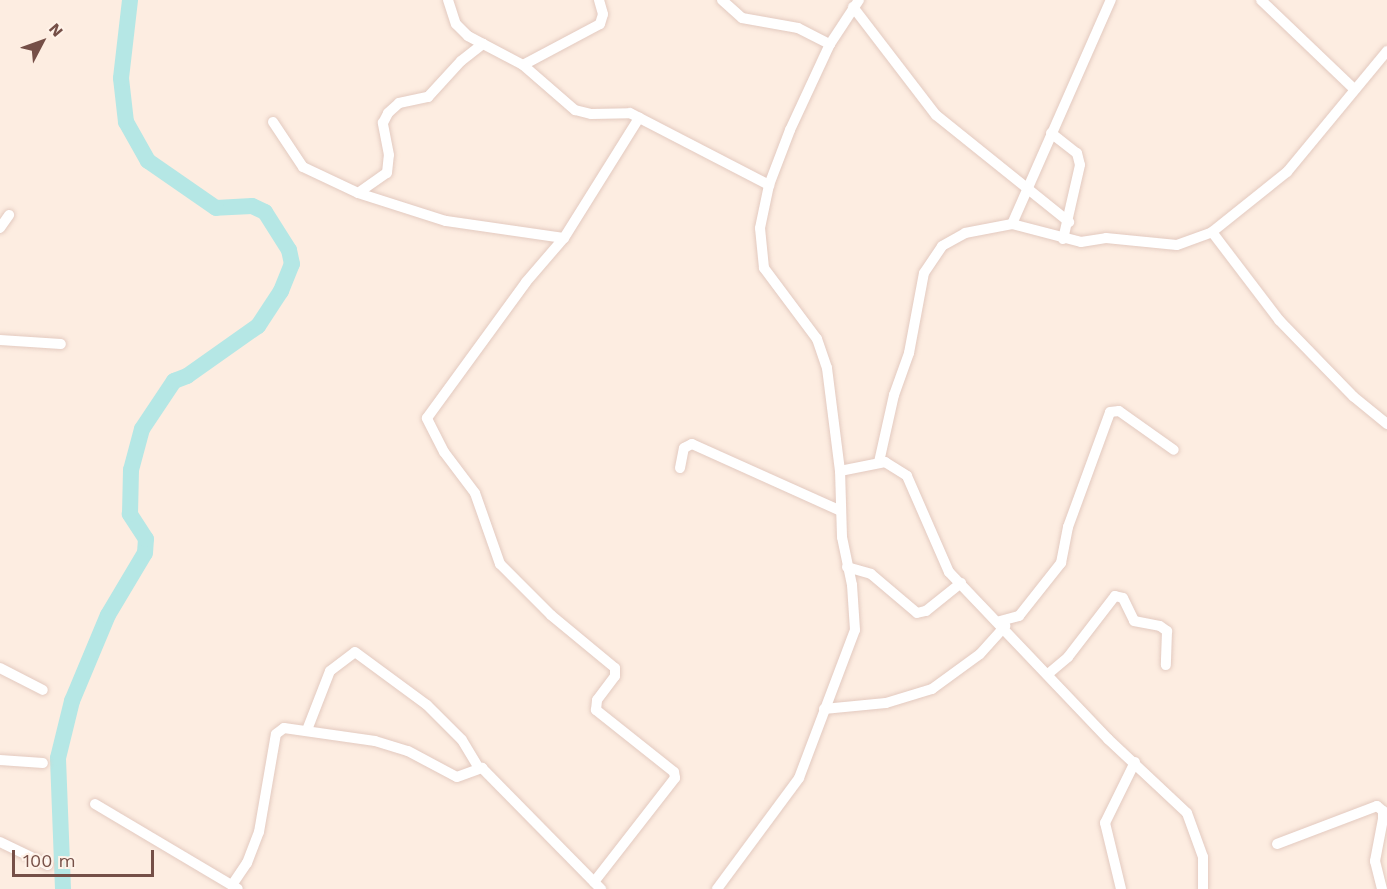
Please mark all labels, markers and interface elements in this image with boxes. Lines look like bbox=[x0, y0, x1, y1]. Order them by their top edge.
north arrow bbox=[12, 12, 72, 72]
text: N bbox=[45, 19, 67, 41]
scale bar bbox=[15, 838, 158, 876]
text: 100 m bbox=[23, 850, 76, 871]

